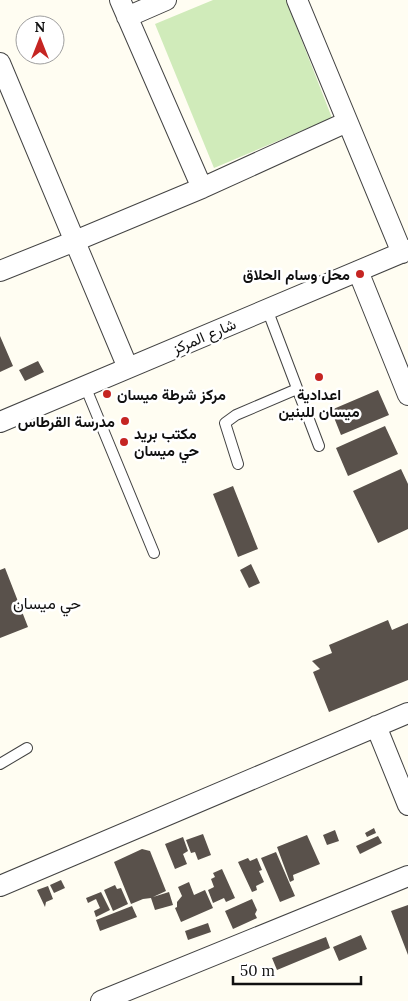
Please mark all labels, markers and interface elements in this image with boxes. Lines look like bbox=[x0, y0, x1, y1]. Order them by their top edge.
north arrow bbox=[15, 15, 65, 65]
text: N bbox=[35, 18, 46, 36]
place label: محل وسام الحلاق bbox=[243, 265, 350, 285]
marker: محل وسام الحلاق bbox=[354, 268, 366, 280]
street label: شارع المركز bbox=[168, 314, 240, 360]
marker: اعدادية ميسان للبنين bbox=[313, 371, 325, 383]
place label: مركز شرطة ميسان bbox=[117, 385, 226, 404]
place label: اعدادية ميسان للبنين bbox=[278, 385, 360, 421]
marker: مركز شرطة ميسان bbox=[101, 388, 113, 400]
place label: مدرسة القرطاس bbox=[18, 412, 115, 431]
marker: مدرسة القرطاس bbox=[119, 415, 131, 427]
place label: مكتب بريد حي ميسان bbox=[134, 424, 199, 464]
marker: مكتب بريد حي ميسان bbox=[118, 436, 130, 448]
district label: حي ميسان bbox=[13, 593, 81, 617]
scale bar bbox=[233, 954, 360, 986]
text: 50 m bbox=[240, 961, 275, 980]

